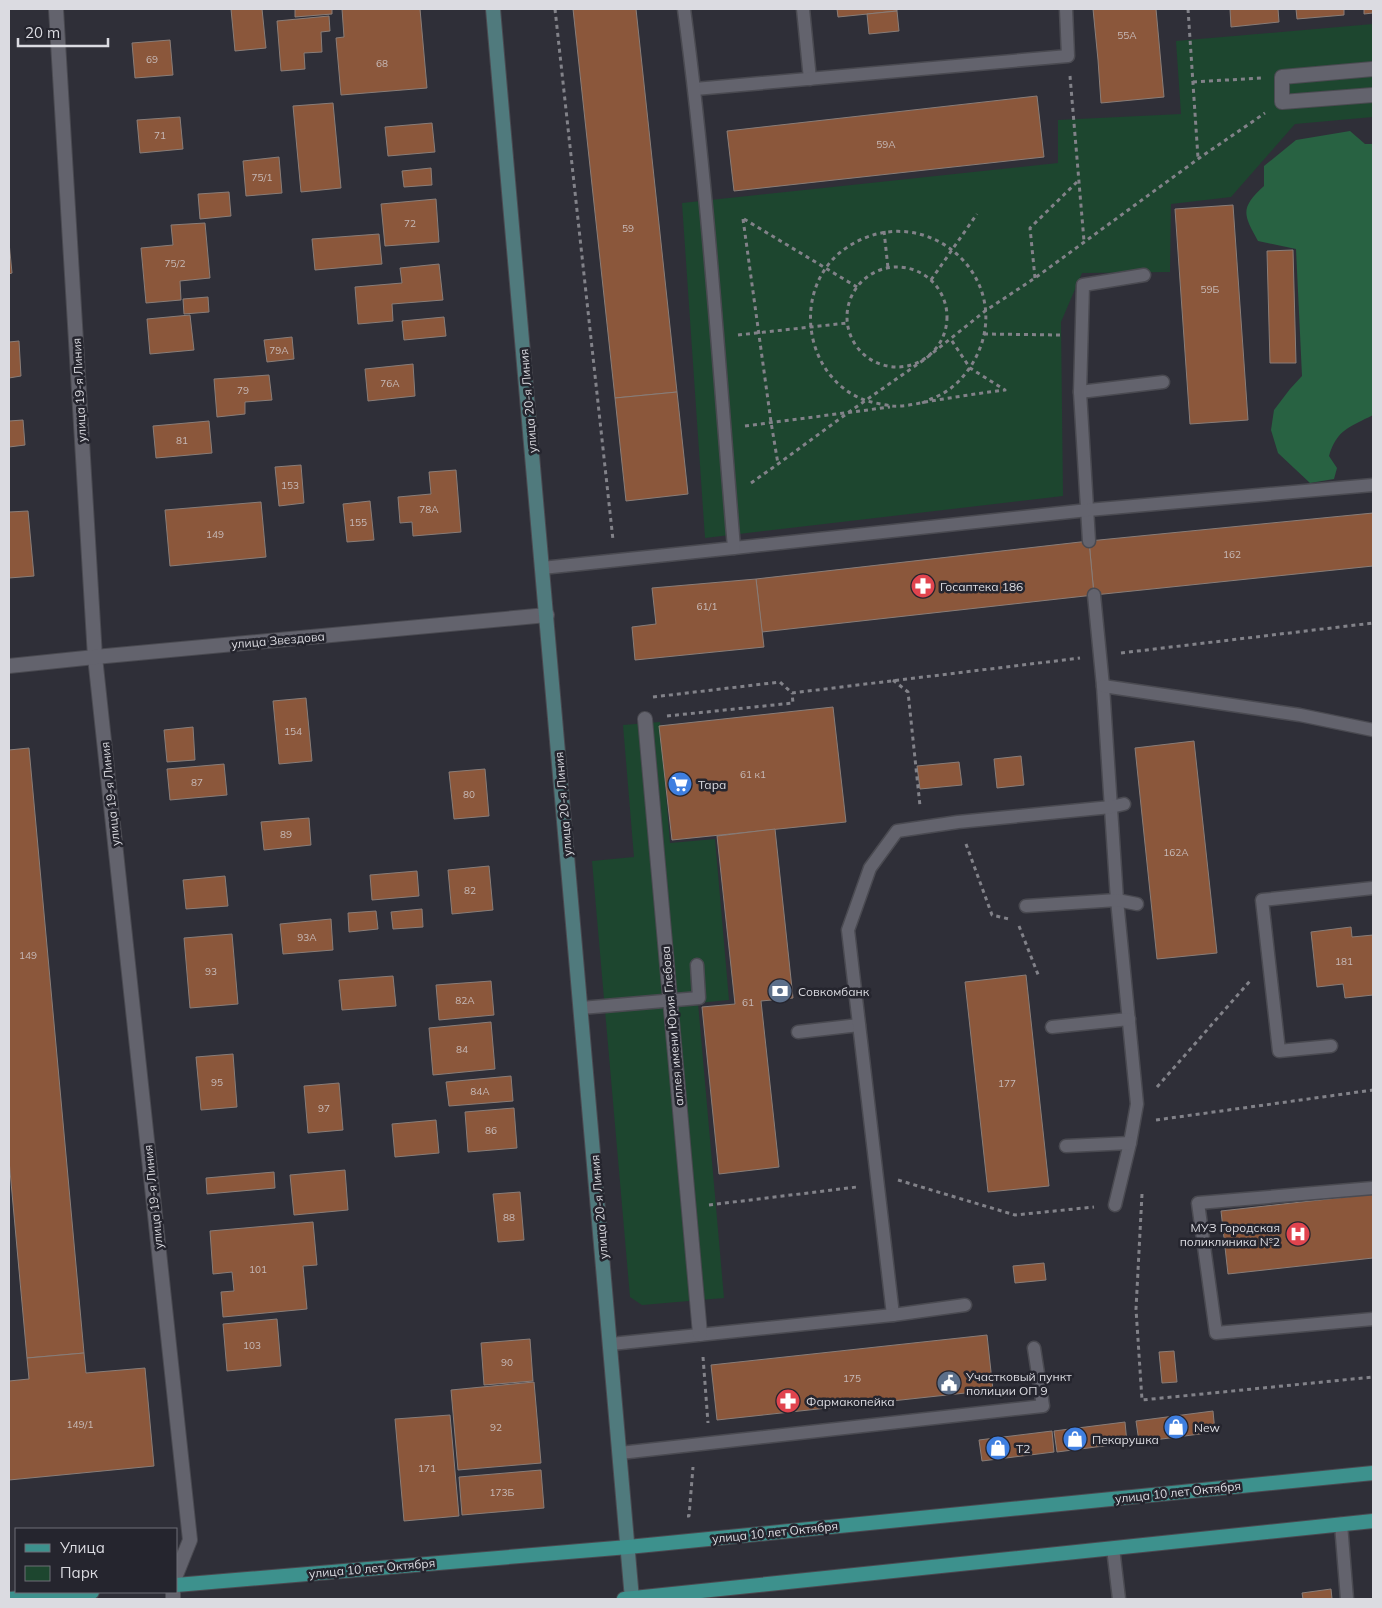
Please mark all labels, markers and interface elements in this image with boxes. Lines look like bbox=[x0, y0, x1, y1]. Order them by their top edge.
scale bar bbox=[18, 15, 108, 47]
text: 20 m bbox=[25, 23, 60, 42]
house number: 55А bbox=[1117, 29, 1137, 42]
house number: 69 bbox=[146, 53, 158, 66]
house number: 68 bbox=[376, 57, 388, 70]
house number: 71 bbox=[154, 129, 166, 142]
house number: 59А bbox=[876, 138, 896, 151]
house number: 75/1 bbox=[252, 171, 272, 184]
house number: 72 bbox=[404, 217, 416, 230]
house number: 59 bbox=[622, 222, 634, 235]
house number: 75/2 bbox=[165, 257, 185, 270]
house number: 59Б bbox=[1201, 283, 1220, 296]
street label: улица 19-я Линия bbox=[69, 337, 89, 443]
house number: 79А bbox=[269, 344, 289, 357]
street label: улица 20-я Линия bbox=[516, 348, 540, 454]
house number: 76А bbox=[380, 377, 400, 390]
house number: 79 bbox=[237, 384, 249, 397]
house number: 81 bbox=[176, 434, 188, 447]
house number: 153 bbox=[281, 479, 299, 492]
house number: 78А bbox=[419, 503, 439, 516]
house number: 155 bbox=[349, 516, 367, 529]
house number: 149 bbox=[206, 528, 224, 541]
house number: 162 bbox=[1223, 548, 1241, 561]
pharmacy icon: Госаптека 186 bbox=[910, 573, 936, 599]
place label: Госаптека 186 bbox=[940, 579, 1023, 594]
house number: 61/1 bbox=[697, 600, 717, 613]
street label: улица Звездова bbox=[231, 628, 325, 652]
house number: 154 bbox=[284, 725, 302, 738]
street label: улица 19-я Линия bbox=[97, 741, 123, 847]
street label: улица 20-я Линия bbox=[551, 751, 575, 857]
house number: 61 к1 bbox=[740, 768, 766, 781]
supermarket icon: Тара bbox=[667, 771, 693, 797]
house number: 87 bbox=[191, 776, 203, 789]
place label: Тара bbox=[698, 777, 726, 792]
house number: 80 bbox=[463, 788, 475, 801]
house number: 89 bbox=[280, 828, 292, 841]
house number: 162А bbox=[1163, 846, 1189, 859]
house number: 82 bbox=[464, 884, 476, 897]
house number: 93А bbox=[297, 931, 317, 944]
street label: аллея имени Юрия Глебова bbox=[658, 945, 686, 1107]
house number: 149 bbox=[19, 949, 37, 962]
house number: 181 bbox=[1335, 955, 1353, 968]
house number: 93 bbox=[205, 965, 217, 978]
bank icon: Совкомбанк bbox=[767, 978, 793, 1004]
place label: Совкомбанк bbox=[798, 984, 870, 999]
house number: 82А bbox=[455, 994, 475, 1007]
house number: 61 bbox=[742, 996, 754, 1009]
house number: 84 bbox=[456, 1043, 468, 1056]
house number: 95 bbox=[211, 1076, 223, 1089]
house number: 177 bbox=[998, 1077, 1016, 1090]
house number: 84А bbox=[470, 1085, 490, 1098]
house number: 97 bbox=[318, 1102, 330, 1115]
house number: 86 bbox=[485, 1124, 497, 1137]
street label: улица 19-я Линия bbox=[140, 1144, 166, 1250]
street label: улица 20-я Линия bbox=[587, 1154, 611, 1260]
house number: 88 bbox=[503, 1211, 515, 1224]
place label: МУЗ Городская поликлиника №2 bbox=[1180, 1220, 1280, 1249]
hospital icon: МУЗ Городская поликлиника №2 bbox=[1285, 1221, 1311, 1247]
house number: 101 bbox=[249, 1263, 267, 1276]
house number: 103 bbox=[243, 1339, 261, 1352]
house number: 90 bbox=[501, 1356, 513, 1369]
place label: Участковый пункт полиции ОП 9 bbox=[965, 1369, 1072, 1398]
public building icon: Участковый пункт полиции ОП 9 bbox=[936, 1370, 962, 1396]
house number: 175 bbox=[843, 1372, 861, 1385]
pharmacy icon: Фармакопейка bbox=[775, 1388, 801, 1414]
place label: Фармакопейка bbox=[806, 1394, 895, 1409]
shop icon: New bbox=[1163, 1414, 1189, 1440]
house number: 149/1 bbox=[67, 1418, 93, 1431]
place label: New bbox=[1194, 1420, 1220, 1435]
house number: 92 bbox=[490, 1421, 502, 1434]
shop icon: Пекарушка bbox=[1062, 1426, 1088, 1452]
place label: Пекарушка bbox=[1092, 1432, 1159, 1447]
shop icon: T2 bbox=[985, 1435, 1011, 1461]
place label: T2 bbox=[1016, 1441, 1030, 1456]
house number: 171 bbox=[418, 1462, 436, 1475]
street label: улица 10 лет Октября bbox=[1114, 1478, 1242, 1506]
house number: 173Б bbox=[490, 1486, 515, 1499]
street label: улица 10 лет Октября bbox=[711, 1518, 839, 1546]
legend bbox=[15, 1528, 178, 1593]
text: Улица bbox=[59, 1538, 105, 1557]
street label: улица 10 лет Октября bbox=[308, 1555, 436, 1581]
text: Парк bbox=[60, 1563, 99, 1582]

